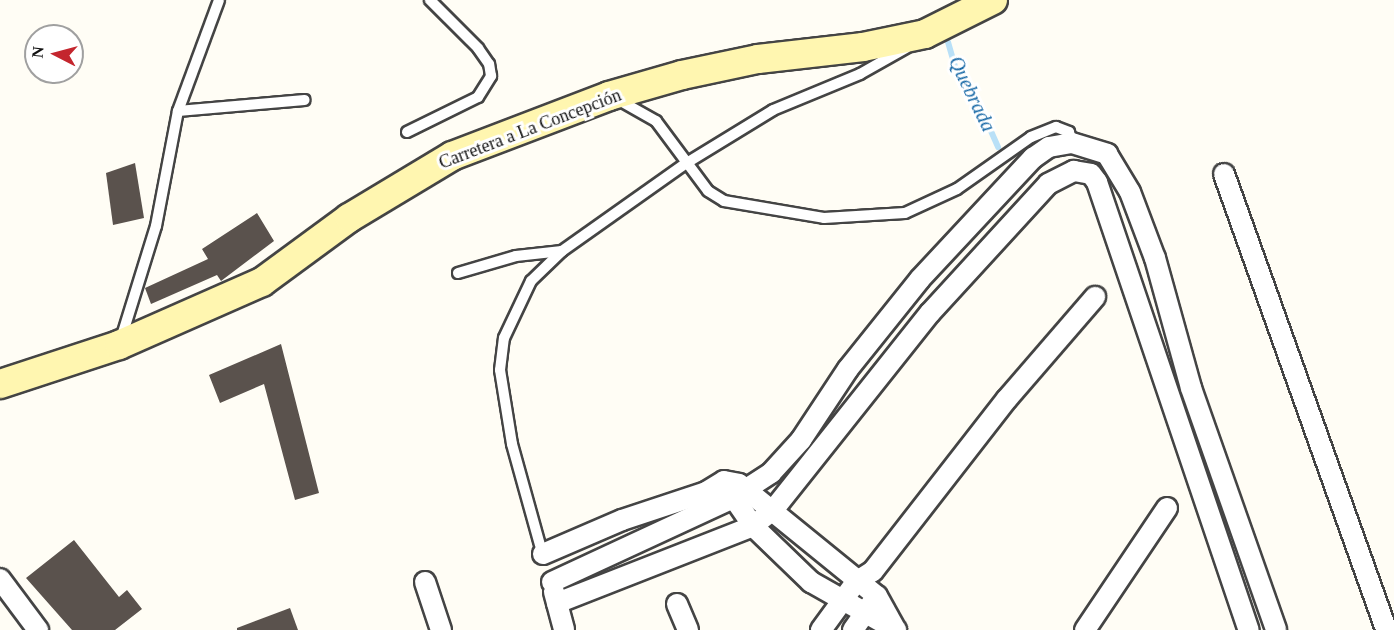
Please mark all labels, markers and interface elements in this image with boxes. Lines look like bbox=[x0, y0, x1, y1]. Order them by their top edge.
north arrow bbox=[24, 24, 84, 84]
text: N bbox=[29, 46, 47, 59]
water label: Quebrada bbox=[943, 52, 1001, 136]
street label: Carretera a La Concepción bbox=[436, 84, 624, 174]

